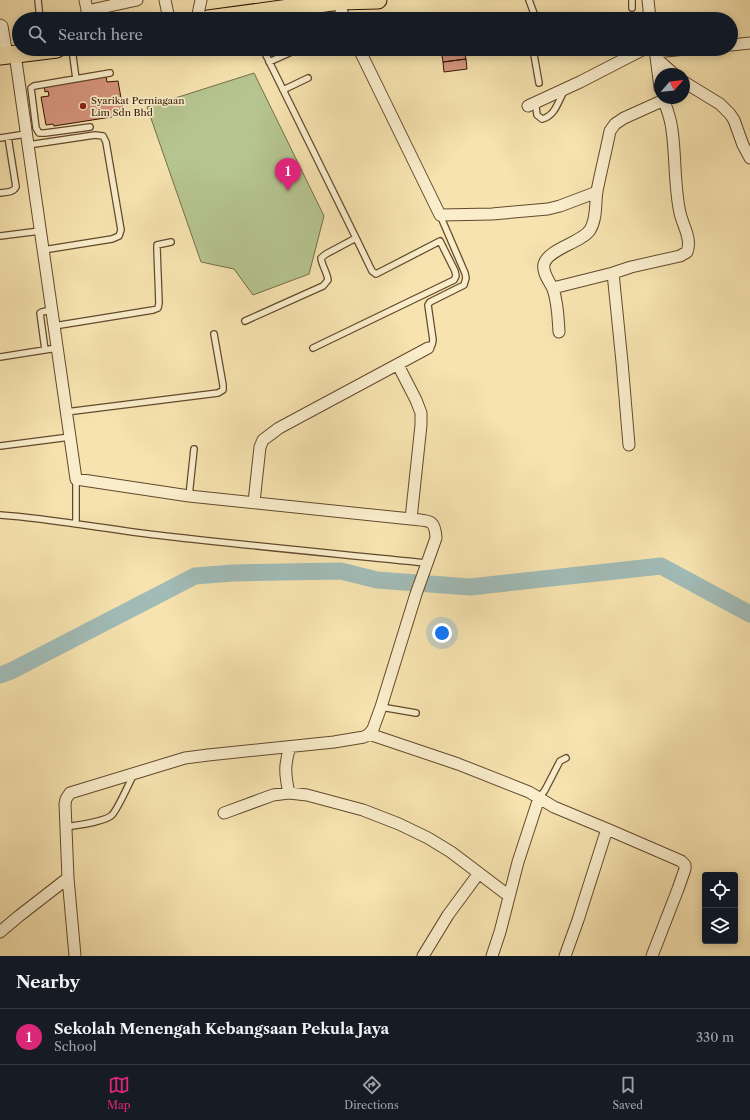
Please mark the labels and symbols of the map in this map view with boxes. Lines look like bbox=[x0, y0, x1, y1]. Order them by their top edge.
north arrow bbox=[654, 68, 690, 104]
place label: Syarikat Perniagaan Lim Sdn Bhd bbox=[91, 94, 185, 119]
marker: Syarikat Perniagaan Lim Sdn Bhd bbox=[78, 101, 88, 111]
pin: 1 bbox=[275, 158, 301, 191]
your location bbox=[432, 623, 452, 643]

